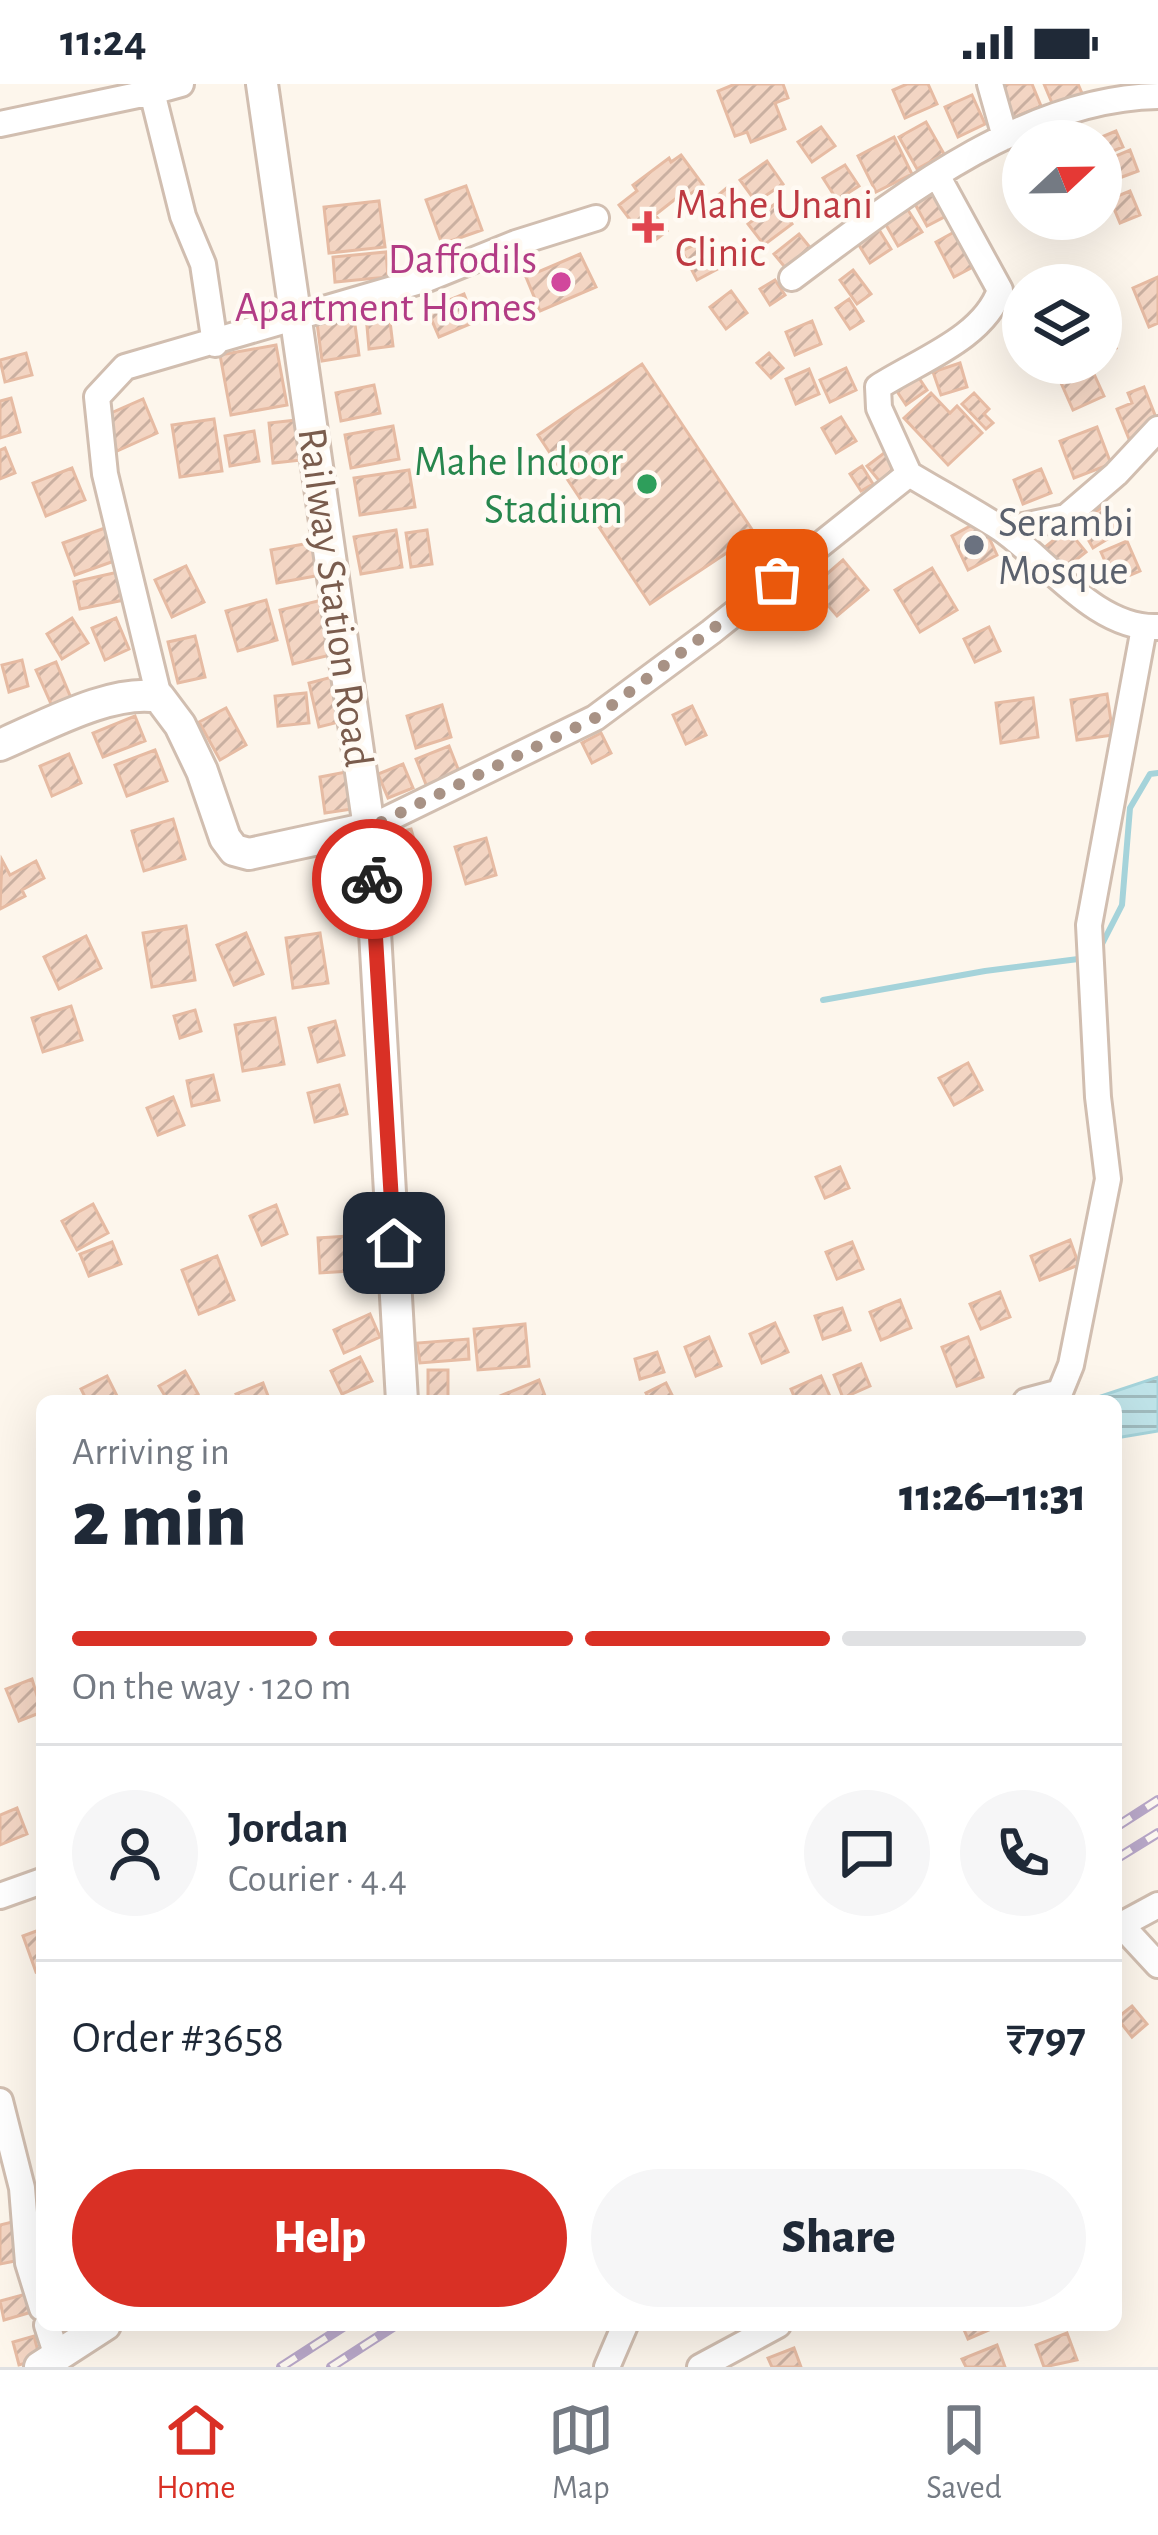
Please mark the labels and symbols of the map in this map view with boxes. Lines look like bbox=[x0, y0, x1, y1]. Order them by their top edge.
north arrow bbox=[1002, 120, 1122, 240]
place label: Mahe Unani Clinic bbox=[675, 184, 873, 274]
marker: Mahe Unani Clinic bbox=[632, 211, 664, 243]
place label: Daffodils Apartment Homes bbox=[235, 239, 537, 329]
marker: Daffodils Apartment Homes bbox=[548, 269, 574, 295]
street label: Railway Station Road bbox=[290, 425, 380, 770]
place label: Mahe Indoor Stadium bbox=[414, 441, 623, 531]
marker: Mahe Indoor Stadium bbox=[634, 471, 660, 497]
place label: Serambi Mosque bbox=[998, 502, 1134, 592]
pin bbox=[726, 529, 828, 631]
marker: Serambi Mosque bbox=[961, 532, 987, 558]
courier bbox=[312, 819, 432, 939]
pin bbox=[343, 1192, 445, 1294]

